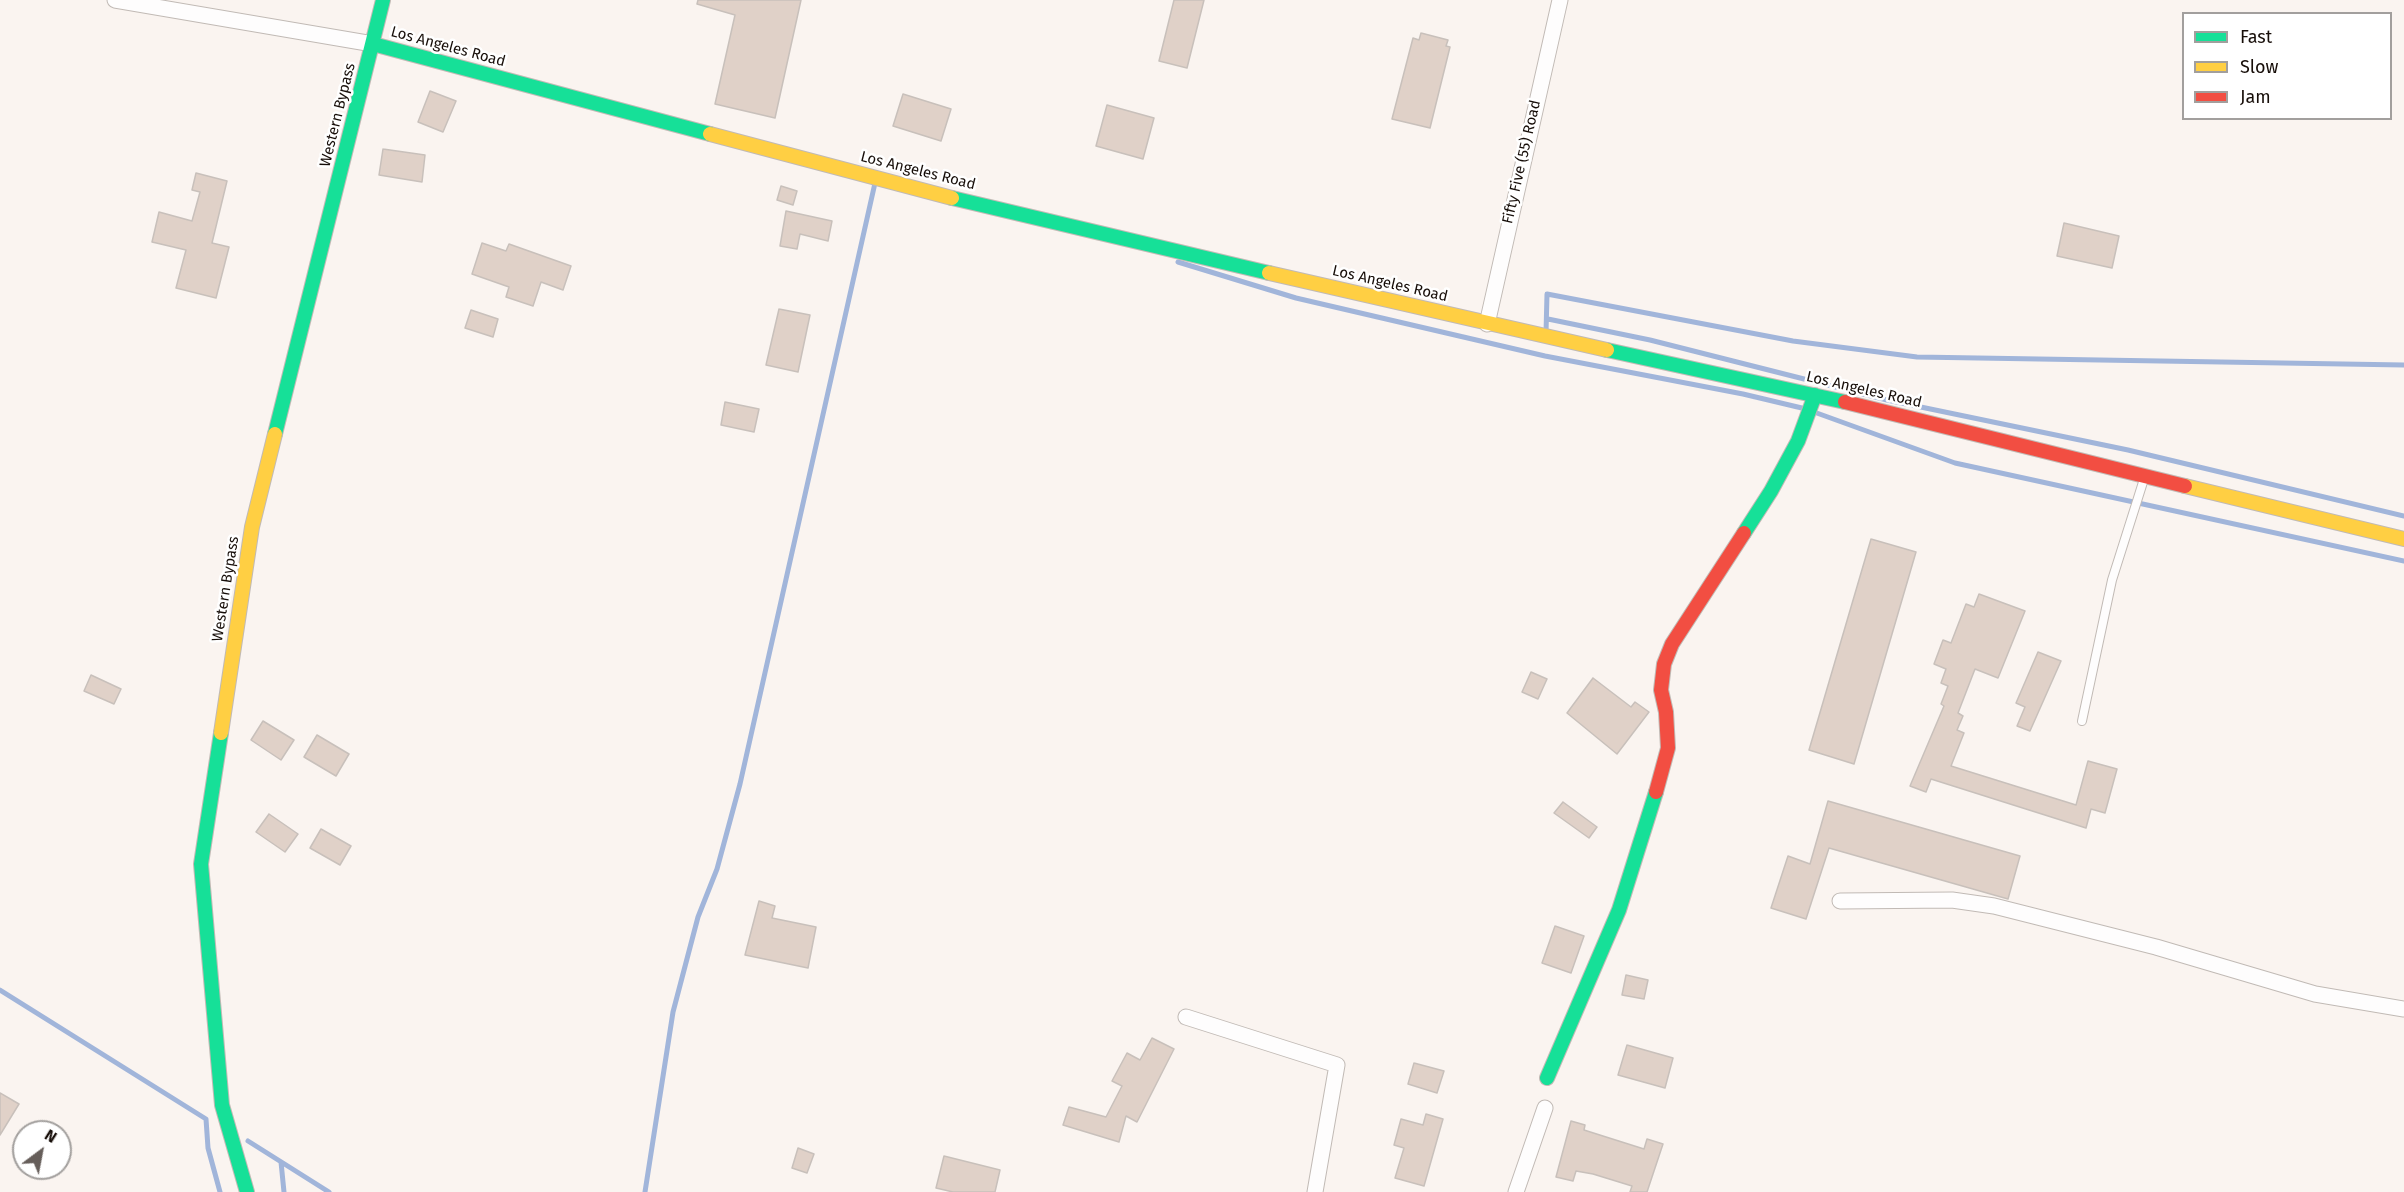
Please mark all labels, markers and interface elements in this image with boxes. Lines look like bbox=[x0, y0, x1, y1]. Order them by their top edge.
legend bbox=[2182, 12, 2392, 120]
street label: Los Angeles Road bbox=[389, 23, 507, 71]
text: Fast bbox=[2240, 26, 2272, 48]
text: Slow bbox=[2240, 56, 2278, 78]
street label: Western Bypass bbox=[316, 61, 360, 169]
text: Jam bbox=[2240, 86, 2271, 108]
street label: Fifty Five (55) Road bbox=[1499, 98, 1545, 226]
street label: Los Angeles Road bbox=[859, 148, 977, 194]
street label: Los Angeles Road bbox=[1330, 262, 1450, 306]
street label: Los Angeles Road bbox=[1804, 368, 1924, 412]
street label: Western Bypass bbox=[209, 535, 243, 643]
north arrow bbox=[12, 1120, 72, 1180]
text: N bbox=[41, 1125, 60, 1147]

